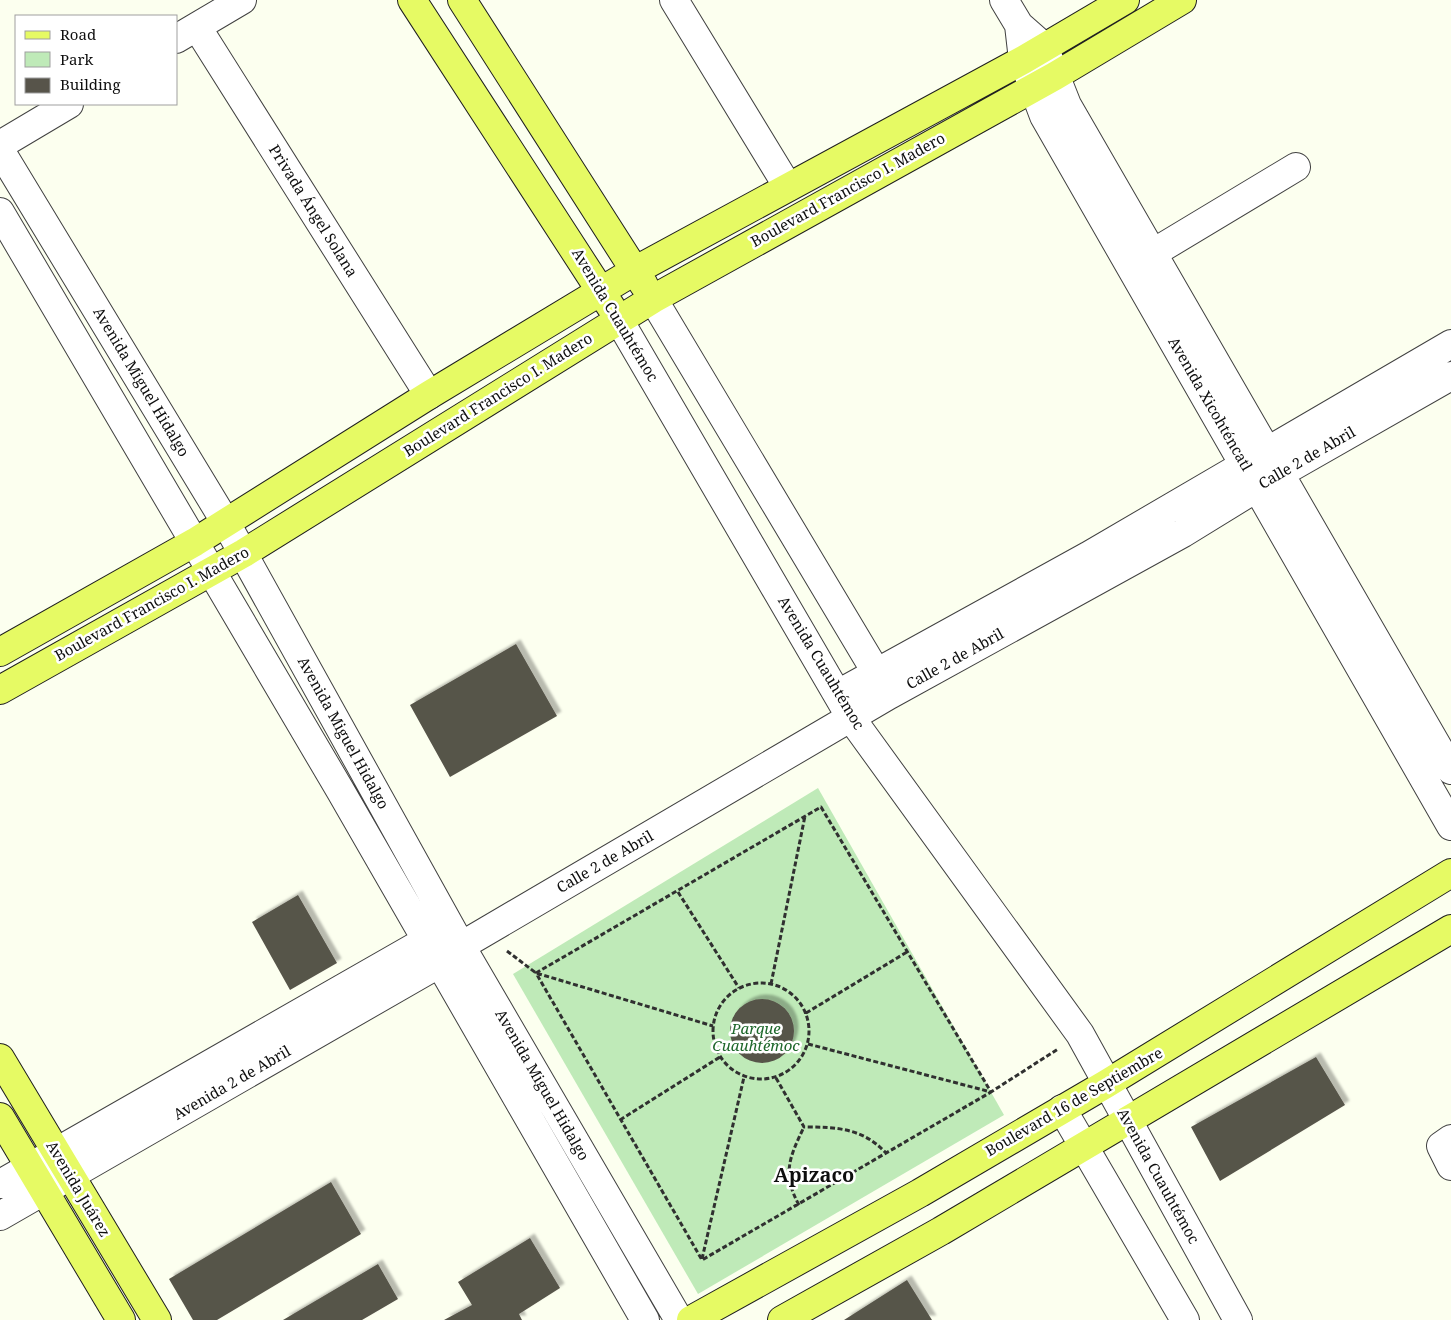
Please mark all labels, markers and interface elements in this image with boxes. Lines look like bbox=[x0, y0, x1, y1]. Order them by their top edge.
legend bbox=[15, 15, 178, 105]
text: Road bbox=[60, 24, 96, 44]
text: Park bbox=[60, 49, 94, 69]
text: Building bbox=[60, 74, 121, 94]
street label: Boulevard Francisco I. Madero bbox=[747, 127, 948, 251]
street label: Privada Ángel Solana bbox=[265, 140, 363, 280]
street label: Avenida Cuauhtémoc bbox=[568, 244, 664, 385]
street label: Avenida Miguel Hidalgo bbox=[89, 303, 195, 460]
street label: Boulevard Francisco I. Madero bbox=[399, 328, 596, 461]
street label: Avenida Xicohténcatl bbox=[1164, 333, 1258, 474]
street label: Calle 2 de Abril bbox=[1254, 421, 1359, 493]
street label: Boulevard Francisco I. Madero bbox=[51, 541, 252, 665]
street label: Avenida Cuauhtémoc bbox=[774, 592, 870, 733]
street label: Calle 2 de Abril bbox=[902, 623, 1007, 693]
street label: Avenida Miguel Hidalgo bbox=[294, 653, 394, 812]
street label: Calle 2 de Abril bbox=[552, 825, 657, 897]
street label: Avenida Miguel Hidalgo bbox=[491, 1005, 594, 1164]
park label: Parque Cuauhtémoc bbox=[712, 1018, 800, 1055]
street label: Avenida 2 de Abril bbox=[169, 1040, 294, 1124]
street label: Boulevard 16 de Septiembre bbox=[981, 1042, 1166, 1160]
street label: Avenida Cuauhtémoc bbox=[1113, 1104, 1205, 1247]
street label: Avenida Juárez bbox=[42, 1137, 115, 1240]
district label: Apizaco bbox=[774, 1161, 854, 1188]

